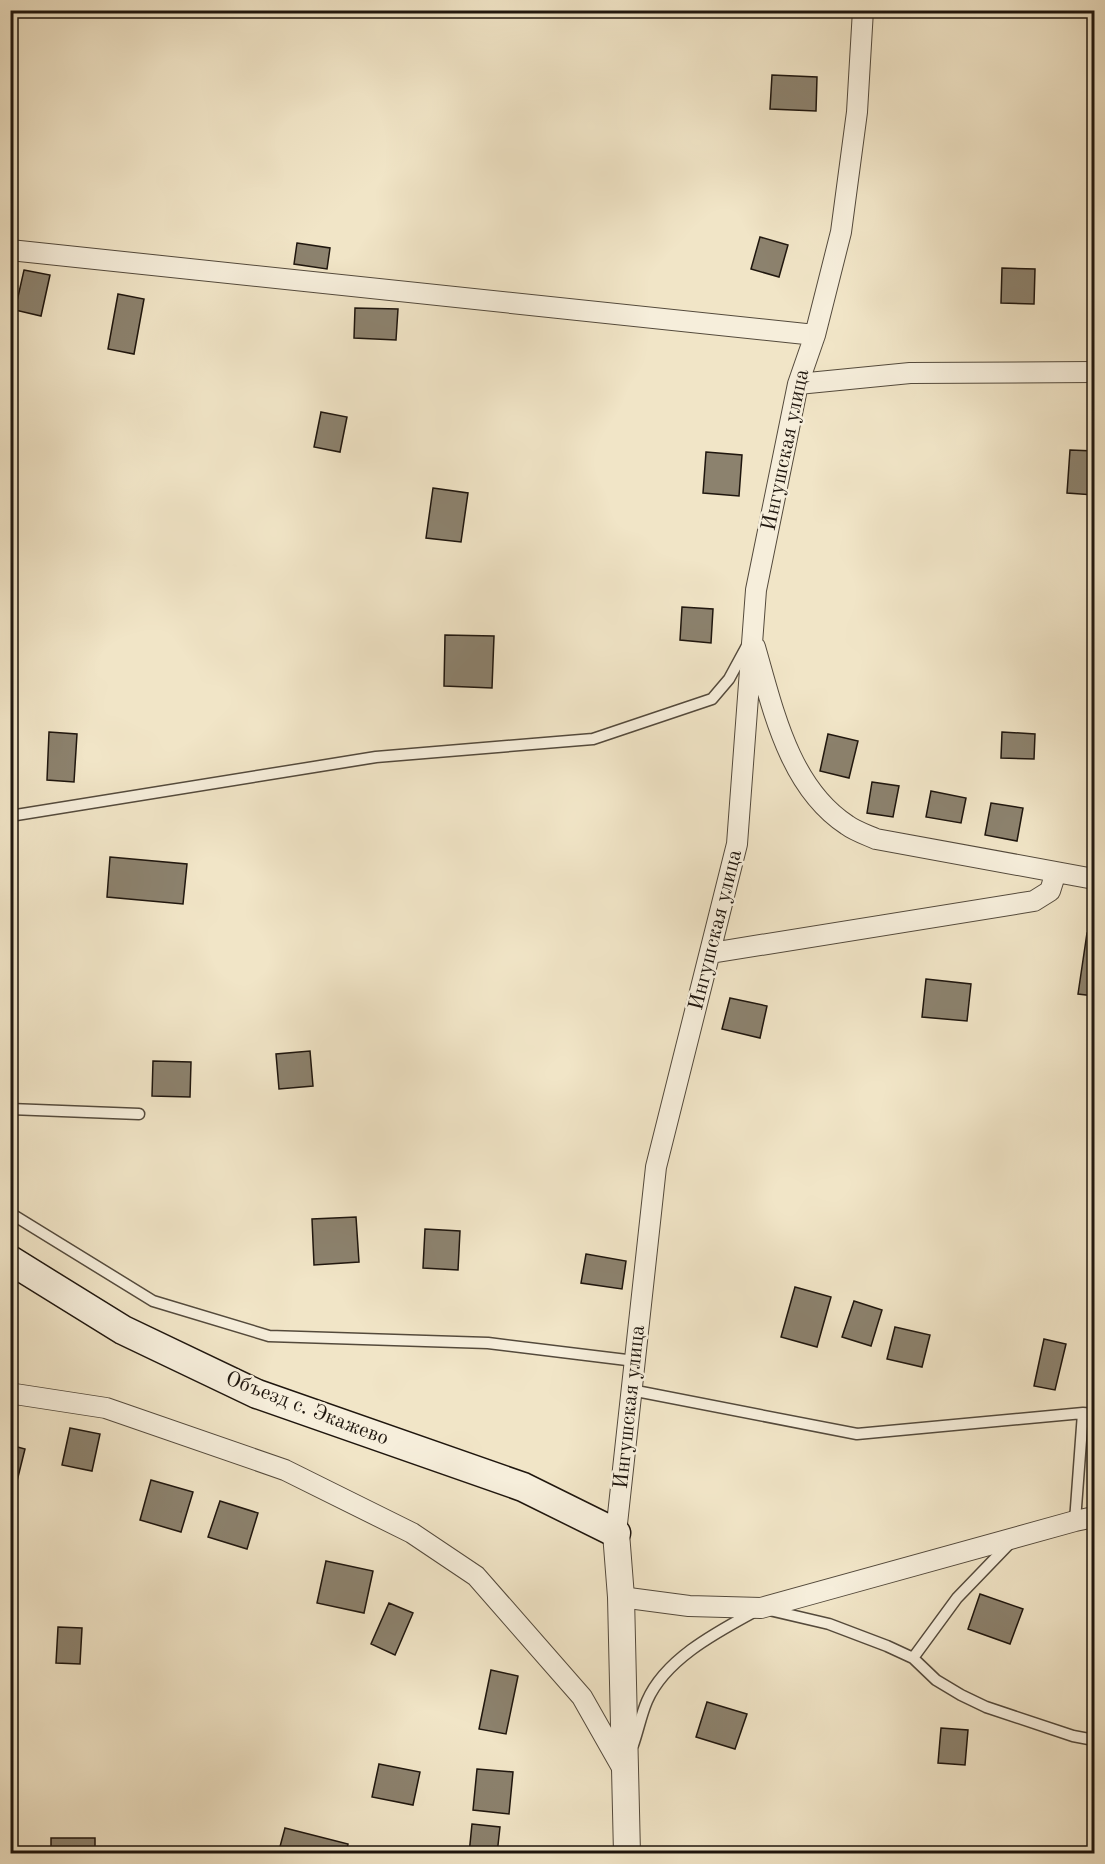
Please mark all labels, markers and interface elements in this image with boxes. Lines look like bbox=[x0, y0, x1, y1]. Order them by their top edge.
street label: Ингушская улица bbox=[759, 367, 813, 533]
street label: Ингушская улица bbox=[686, 848, 746, 1012]
street label: Ингушская улица bbox=[611, 1324, 649, 1490]
street label: Объезд с. Экажево bbox=[223, 1368, 391, 1450]

